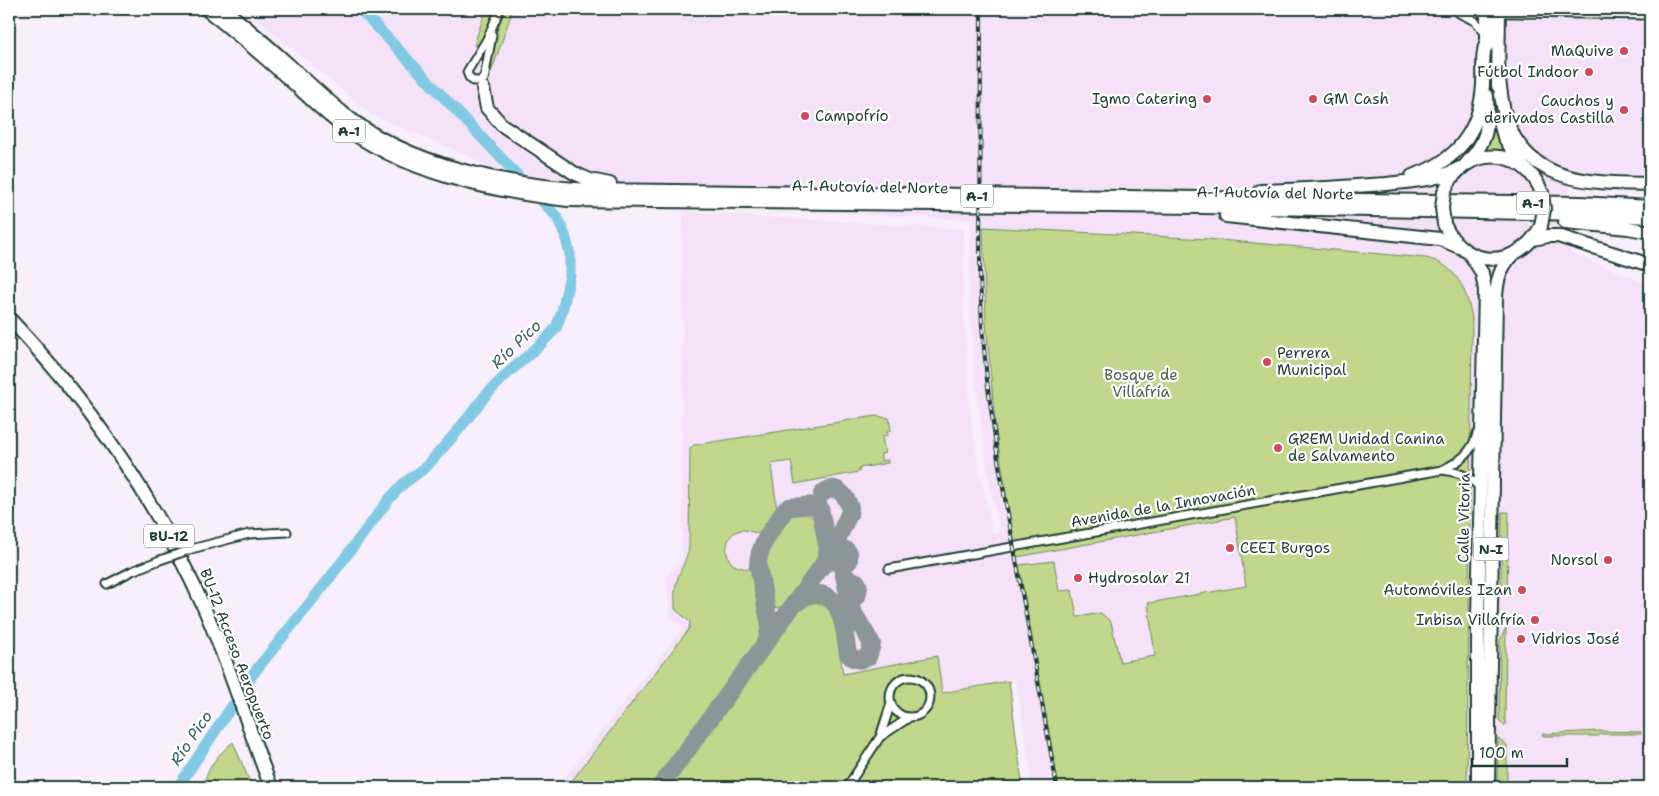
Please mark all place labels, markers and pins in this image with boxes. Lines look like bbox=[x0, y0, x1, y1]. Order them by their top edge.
place label: MaQuive bbox=[1551, 41, 1614, 61]
marker: MaQuive bbox=[1618, 45, 1630, 57]
place label: Fútbol Indoor bbox=[1477, 62, 1579, 82]
marker: Fútbol Indoor bbox=[1583, 66, 1595, 78]
place label: Igmo Catering bbox=[1092, 89, 1197, 109]
place label: GM Cash bbox=[1323, 89, 1389, 109]
place label: Cauchos y derivados Castilla bbox=[1484, 91, 1615, 128]
marker: Igmo Catering bbox=[1201, 93, 1213, 105]
marker: GM Cash bbox=[1307, 93, 1319, 105]
marker: Cauchos y derivados Castilla bbox=[1618, 104, 1630, 116]
place label: Campofrío bbox=[815, 106, 889, 126]
marker: Campofrío bbox=[799, 110, 811, 122]
place label: Perrera Municipal bbox=[1277, 343, 1347, 380]
marker: Perrera Municipal bbox=[1261, 356, 1273, 368]
place label: GREM Unidad Canina de Salvamento bbox=[1288, 429, 1445, 466]
marker: GREM Unidad Canina de Salvamento bbox=[1272, 442, 1284, 454]
place label: CEEI Burgos bbox=[1240, 538, 1330, 558]
marker: CEEI Burgos bbox=[1224, 542, 1236, 554]
place label: Norsol bbox=[1551, 550, 1598, 570]
marker: Norsol bbox=[1602, 554, 1614, 566]
place label: Hydrosolar 21 bbox=[1088, 568, 1190, 588]
marker: Hydrosolar 21 bbox=[1072, 572, 1084, 584]
place label: Automóviles Izan bbox=[1383, 580, 1512, 600]
marker: Automóviles Izan bbox=[1516, 584, 1528, 596]
place label: Inbisa Villafría bbox=[1416, 610, 1526, 630]
marker: Inbisa Villafría bbox=[1529, 614, 1541, 626]
place label: Vidrios José bbox=[1531, 629, 1620, 649]
marker: Vidrios José bbox=[1515, 633, 1527, 645]

